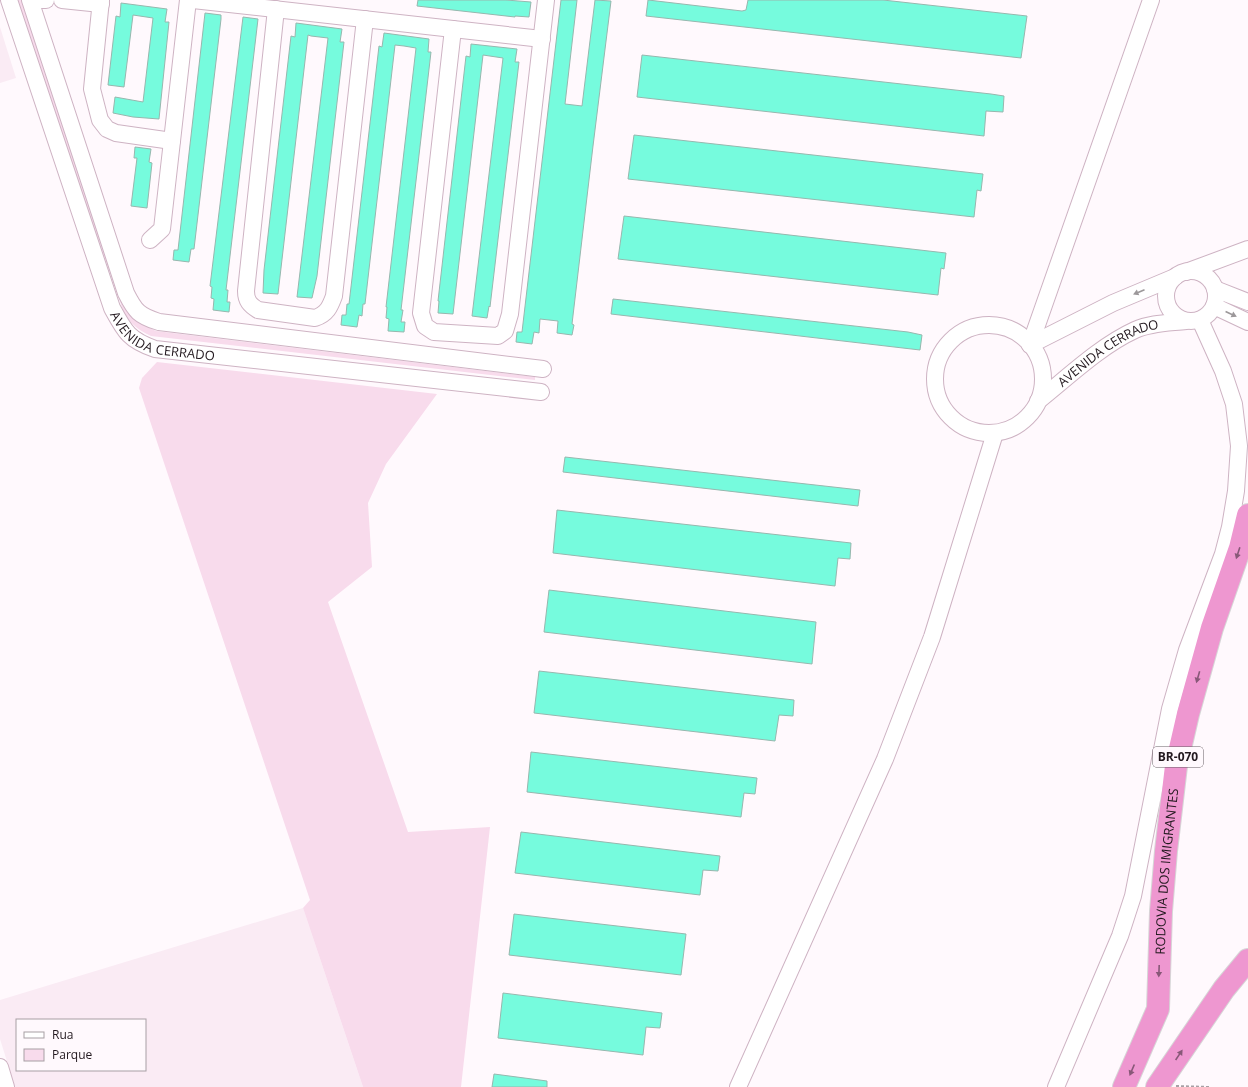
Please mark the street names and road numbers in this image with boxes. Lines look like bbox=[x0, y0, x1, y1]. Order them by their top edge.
street label: AVENIDA CERRADO bbox=[106, 308, 216, 365]
street label: AVENIDA CERRADO bbox=[1053, 315, 1160, 390]
road number: BR-070 bbox=[1153, 747, 1203, 767]
street label: RODOVIA DOS IMIGRANTES bbox=[1151, 787, 1182, 955]

